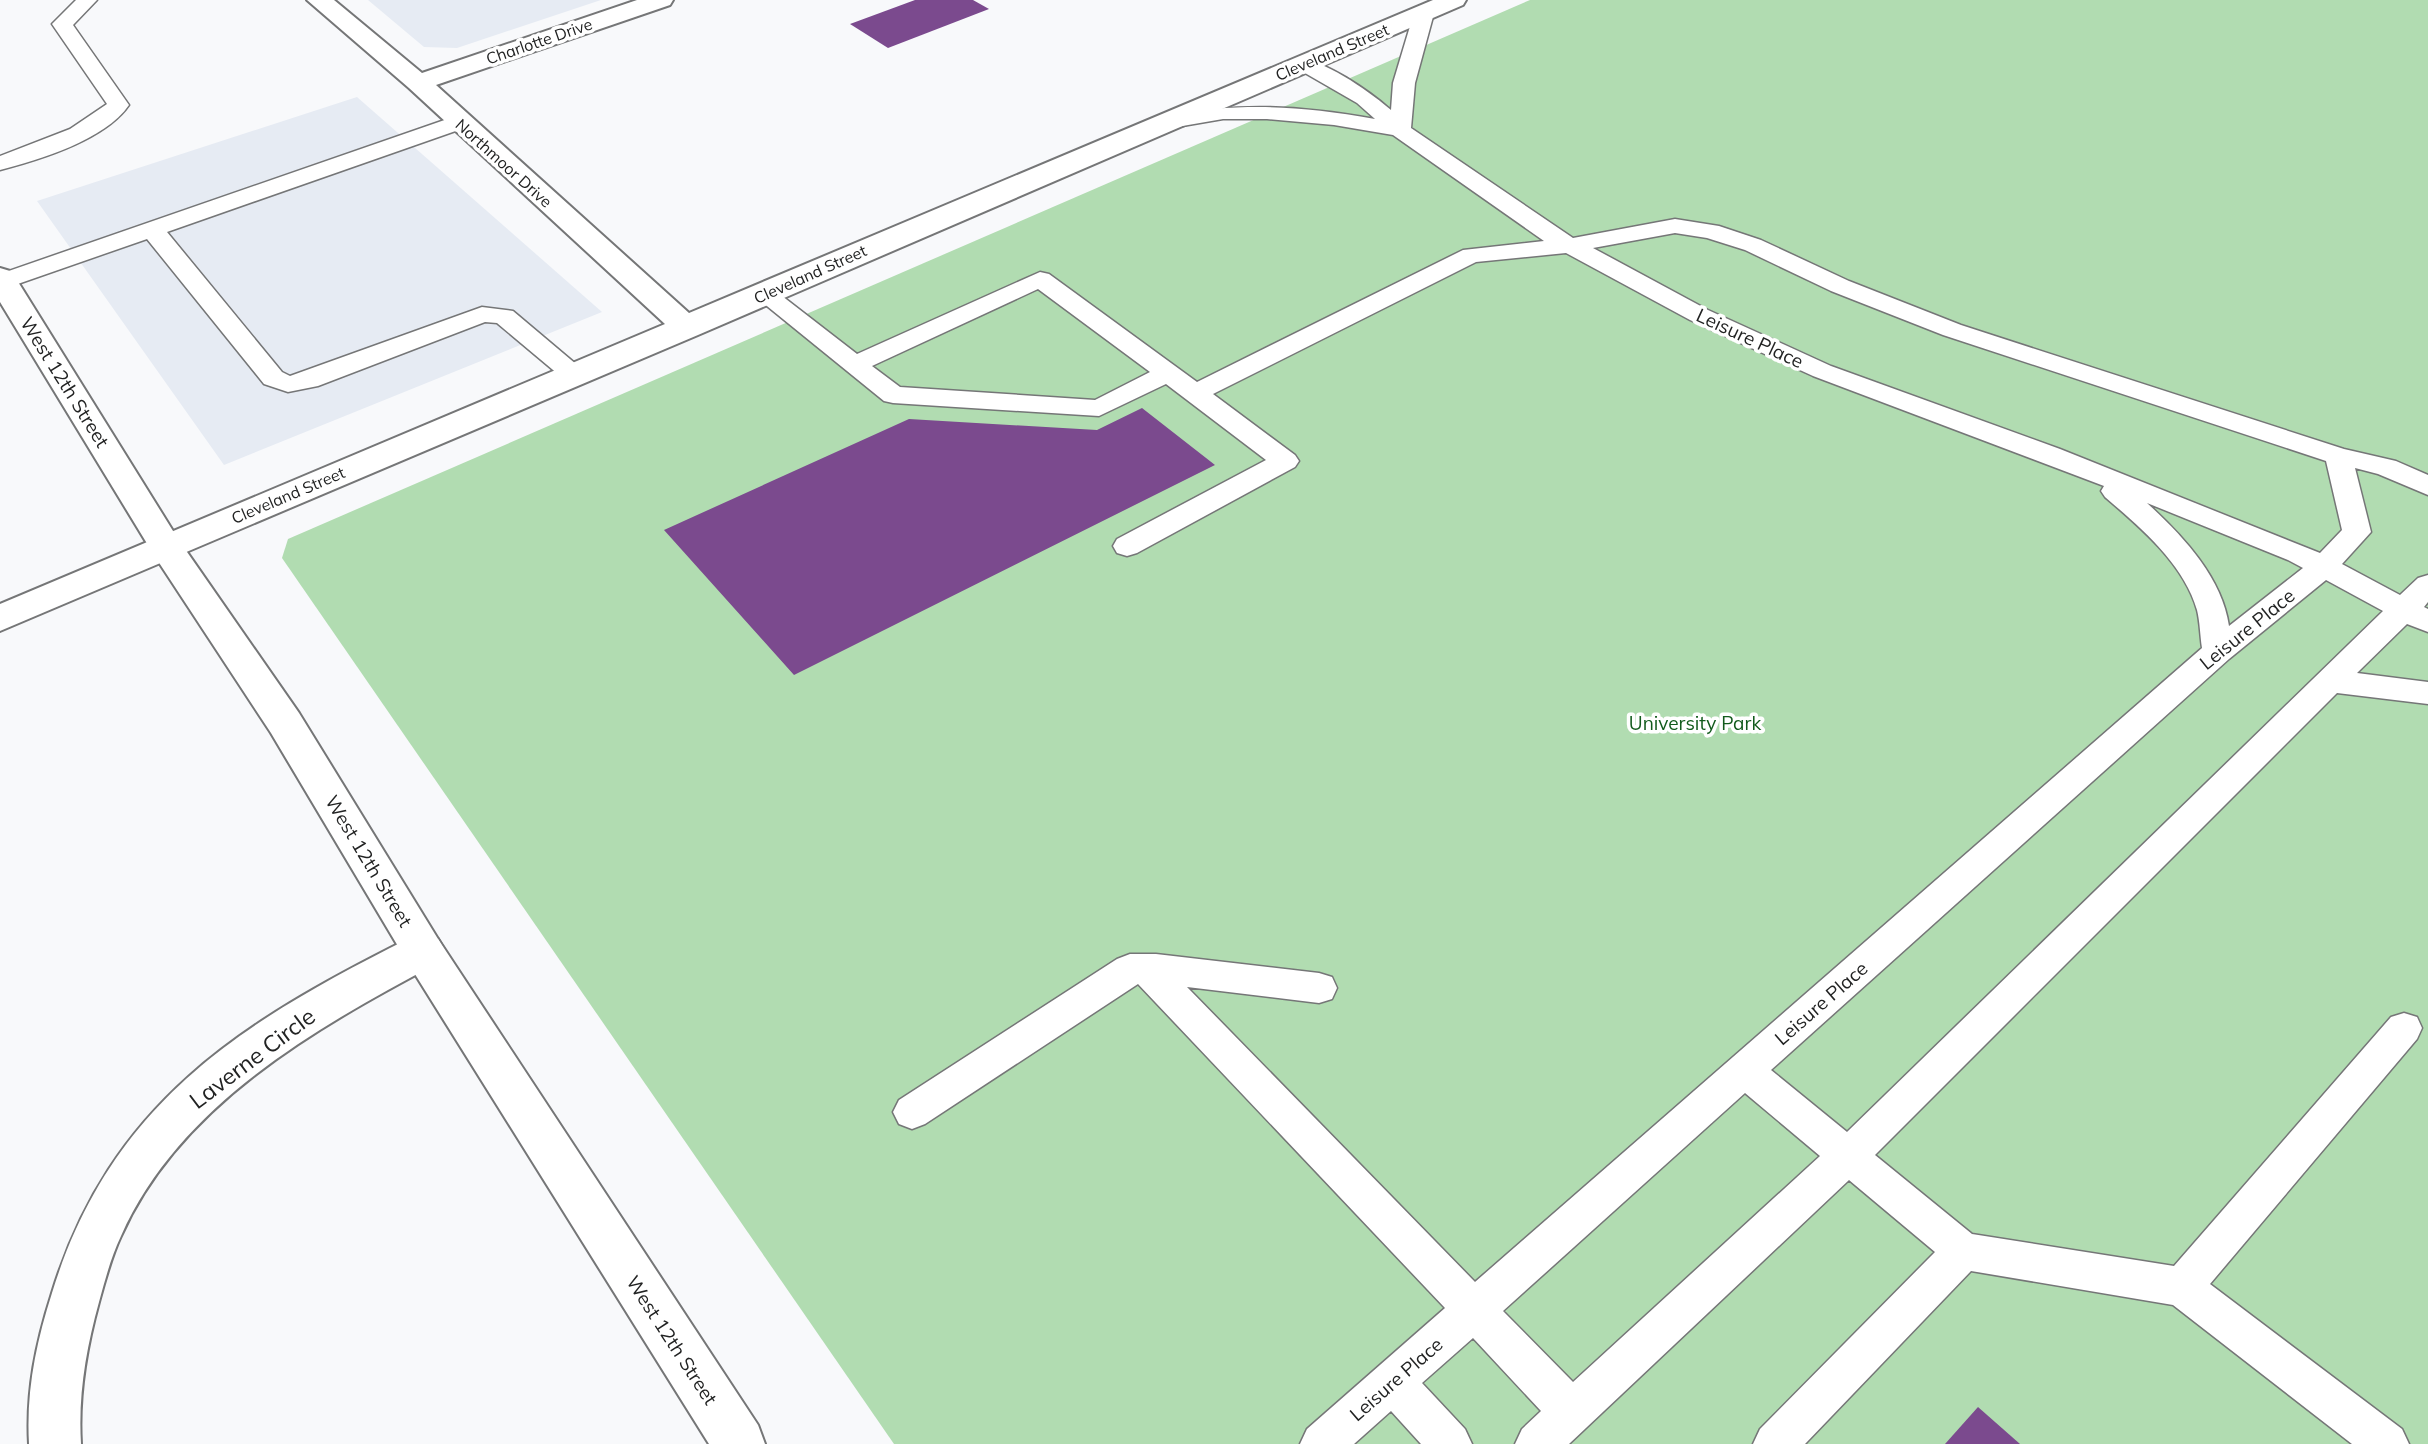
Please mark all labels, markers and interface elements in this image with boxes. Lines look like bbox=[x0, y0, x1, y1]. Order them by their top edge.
street label: Charlotte Drive bbox=[483, 13, 595, 69]
street label: Cleveland Street bbox=[1272, 19, 1392, 85]
street label: Northmoor Drive bbox=[452, 114, 556, 212]
street label: Cleveland Street bbox=[751, 240, 870, 308]
street label: Leisure Place bbox=[1693, 303, 1807, 373]
street label: West 12th Street bbox=[15, 312, 115, 452]
street label: Cleveland Street bbox=[228, 462, 348, 528]
street label: Leisure Place bbox=[2195, 583, 2299, 675]
park label: University Park bbox=[1629, 711, 1761, 735]
street label: West 12th Street bbox=[320, 791, 418, 931]
street label: Leisure Place bbox=[1770, 956, 1872, 1050]
street label: Laverne Circle bbox=[183, 1001, 321, 1115]
street label: West 12th Street bbox=[621, 1271, 723, 1409]
street label: Leisure Place bbox=[1345, 1332, 1447, 1426]

